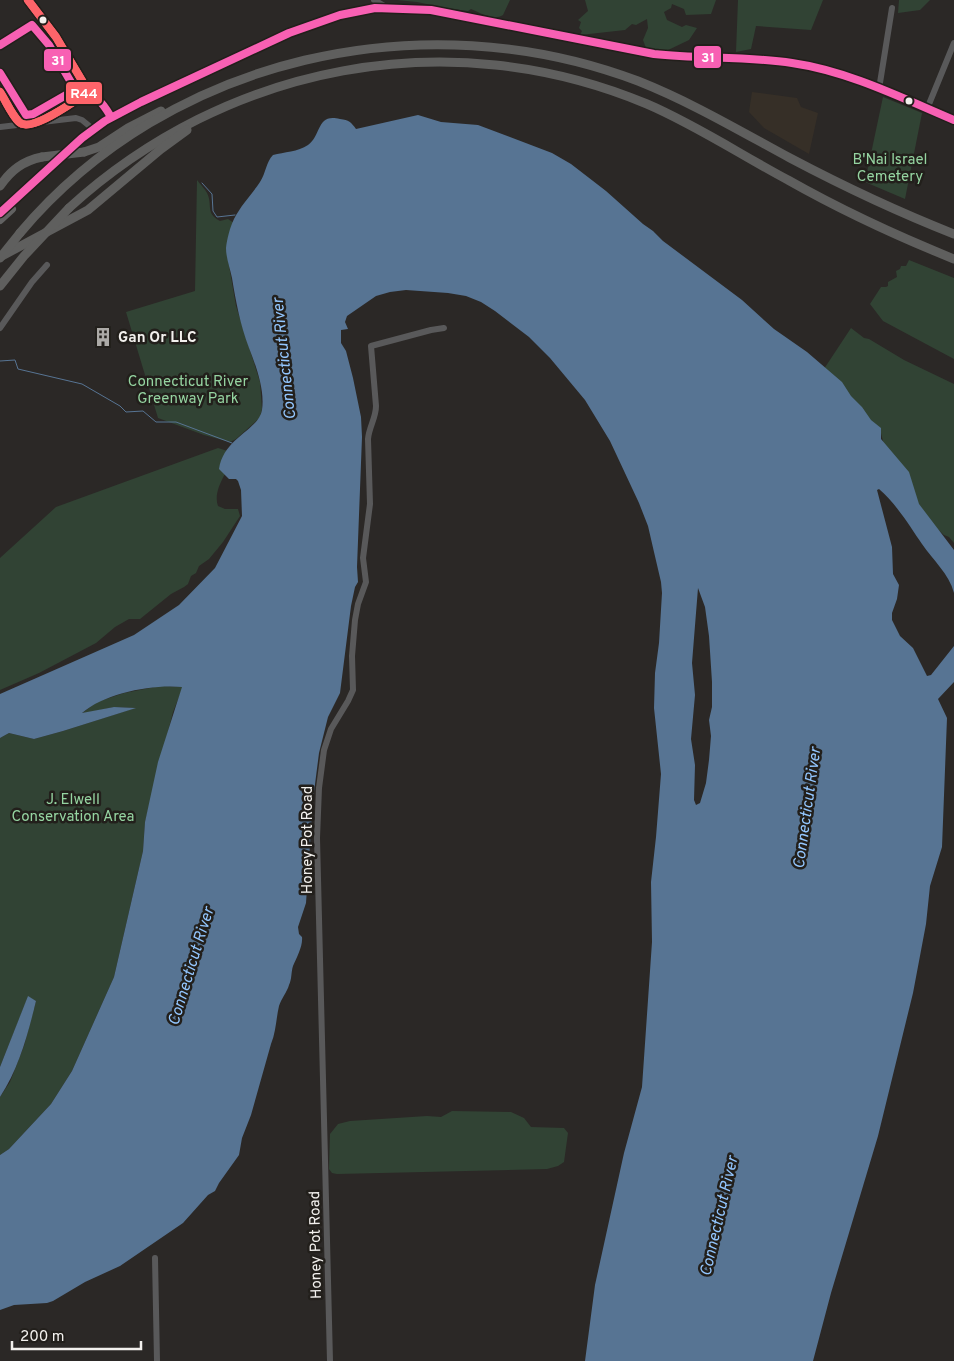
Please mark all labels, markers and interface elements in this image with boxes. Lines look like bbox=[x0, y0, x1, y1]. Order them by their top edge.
unlabelled marker bbox=[38, 15, 48, 25]
line badge: 31 bbox=[693, 45, 722, 69]
line badge: 31 bbox=[43, 48, 72, 72]
text: 31 bbox=[701, 50, 715, 67]
text: 31 bbox=[51, 53, 65, 70]
line badge: R44 bbox=[65, 81, 103, 105]
text: R44 bbox=[70, 86, 98, 103]
unlabelled marker bbox=[904, 96, 914, 106]
park label: B'Nai Israel Cemetery bbox=[852, 151, 928, 187]
water label: Connecticut River bbox=[268, 295, 301, 421]
building icon: Gan Or LLC bbox=[92, 326, 114, 348]
place label: Gan Or LLC bbox=[118, 329, 196, 348]
park label: Connecticut River Greenway Park bbox=[128, 373, 249, 409]
water label: Connecticut River bbox=[790, 744, 827, 870]
street label: Honey Pot Road bbox=[299, 786, 318, 894]
park label: J. Elwell Conservation Area bbox=[11, 791, 135, 827]
water label: Connecticut River bbox=[164, 903, 220, 1028]
water label: Connecticut River bbox=[696, 1153, 744, 1278]
street label: Honey Pot Road bbox=[306, 1191, 327, 1299]
scale bar bbox=[12, 1318, 141, 1350]
text: 200 m bbox=[20, 1328, 65, 1347]

